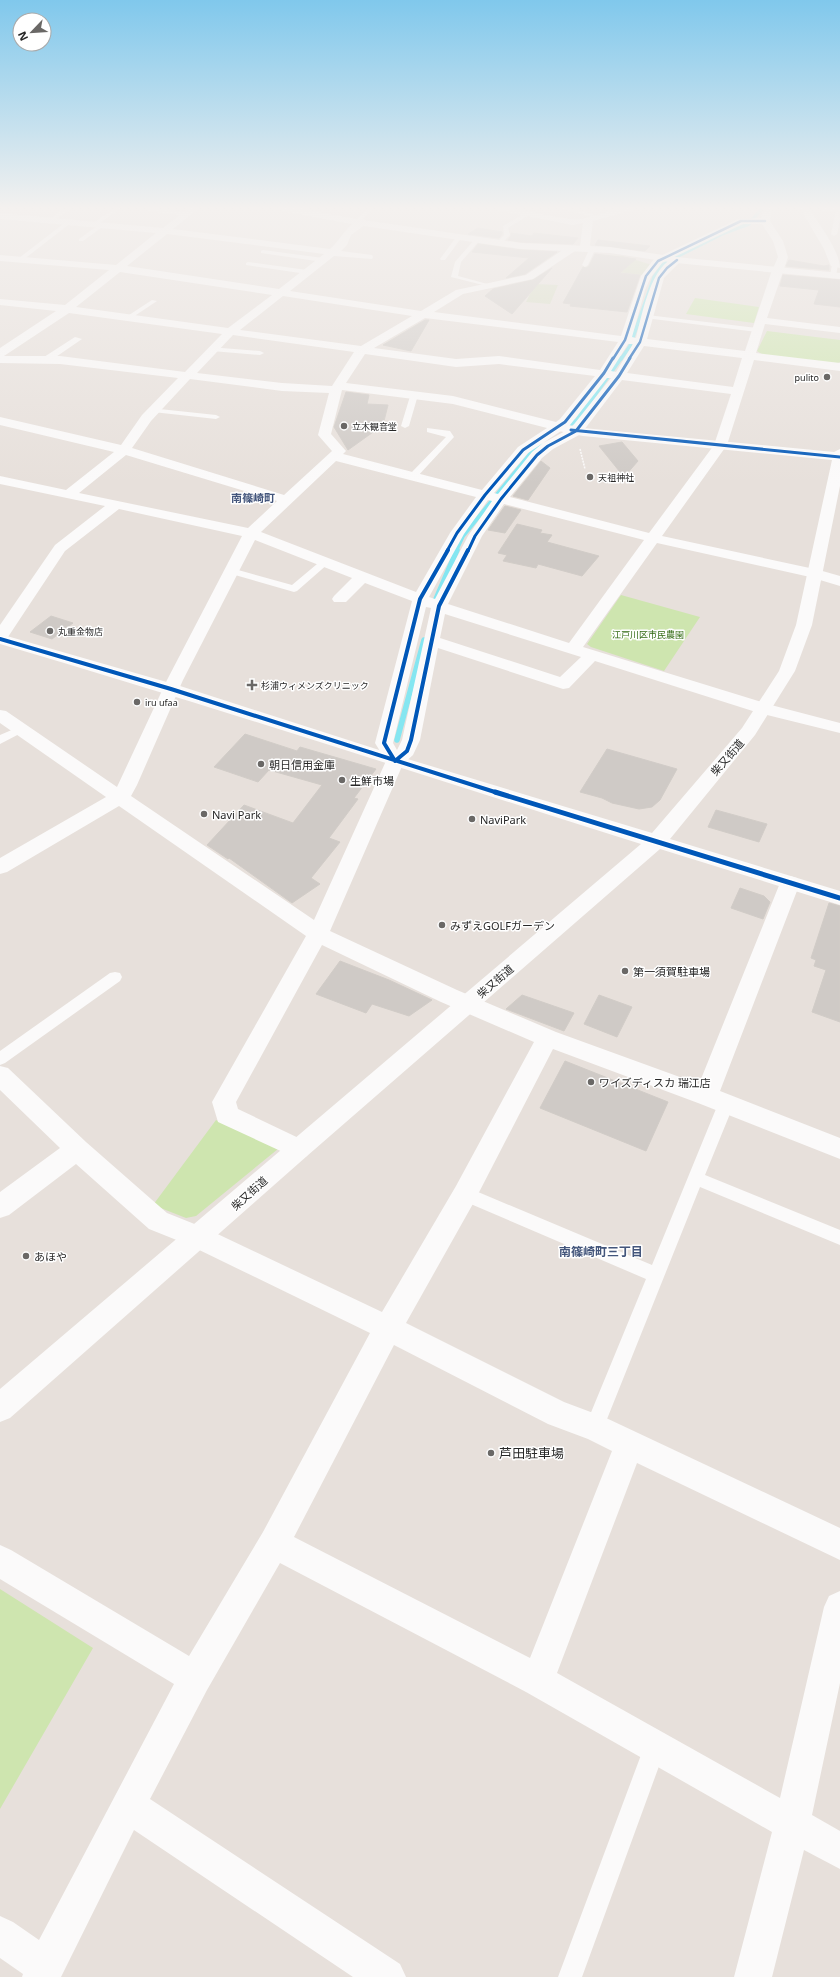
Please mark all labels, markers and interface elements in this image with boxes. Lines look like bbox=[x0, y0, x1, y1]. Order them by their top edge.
north arrow bbox=[12, 12, 52, 52]
text: N bbox=[14, 29, 31, 44]
place label: pulito bbox=[795, 371, 819, 384]
marker: pulito bbox=[822, 372, 832, 382]
place label: 立木観音堂 bbox=[352, 420, 397, 433]
marker: 立木観音堂 bbox=[339, 421, 349, 431]
place label: 天祖神社 bbox=[598, 471, 634, 484]
marker: 天祖神社 bbox=[585, 472, 595, 482]
district label: 南篠崎町 bbox=[231, 490, 275, 505]
place label: 丸重金物店 bbox=[58, 625, 103, 638]
marker: 丸重金物店 bbox=[45, 626, 55, 636]
park label: 江戸川区市民農園 bbox=[612, 628, 684, 641]
marker: 杉浦ウィメンズクリニック bbox=[246, 679, 258, 691]
place label: 杉浦ウィメンズクリニック bbox=[261, 679, 369, 692]
place label: iru ufaa bbox=[145, 696, 178, 709]
marker: iru ufaa bbox=[132, 697, 142, 707]
street label: 柴又街道 bbox=[707, 735, 747, 779]
place label: 朝日信用金庫 bbox=[269, 757, 335, 772]
marker: 朝日信用金庫 bbox=[256, 759, 266, 769]
place label: 生鮮市場 bbox=[350, 773, 394, 788]
marker: 生鮮市場 bbox=[337, 775, 347, 785]
place label: Navi Park bbox=[212, 807, 261, 822]
marker: Navi Park bbox=[199, 809, 209, 819]
place label: NaviPark bbox=[480, 812, 526, 827]
marker: NaviPark bbox=[467, 814, 477, 824]
place label: みずえGOLFガーデン bbox=[450, 918, 555, 933]
marker: みずえGOLFガーデン bbox=[437, 920, 447, 930]
street label: 柴又街道 bbox=[473, 961, 517, 1001]
place label: 第一須賀駐車場 bbox=[633, 964, 710, 979]
marker: 第一須賀駐車場 bbox=[620, 966, 630, 976]
place label: ワイズディスカ 瑞江店 bbox=[599, 1075, 711, 1090]
marker: ワイズディスカ 瑞江店 bbox=[586, 1077, 596, 1087]
street label: 柴又街道 bbox=[228, 1173, 270, 1213]
district label: 南篠崎町三丁目 bbox=[559, 1243, 643, 1260]
place label: あほや bbox=[34, 1249, 67, 1264]
marker: あほや bbox=[21, 1251, 31, 1261]
place label: 芦田駐車場 bbox=[499, 1444, 564, 1462]
marker: 芦田駐車場 bbox=[486, 1448, 496, 1458]

